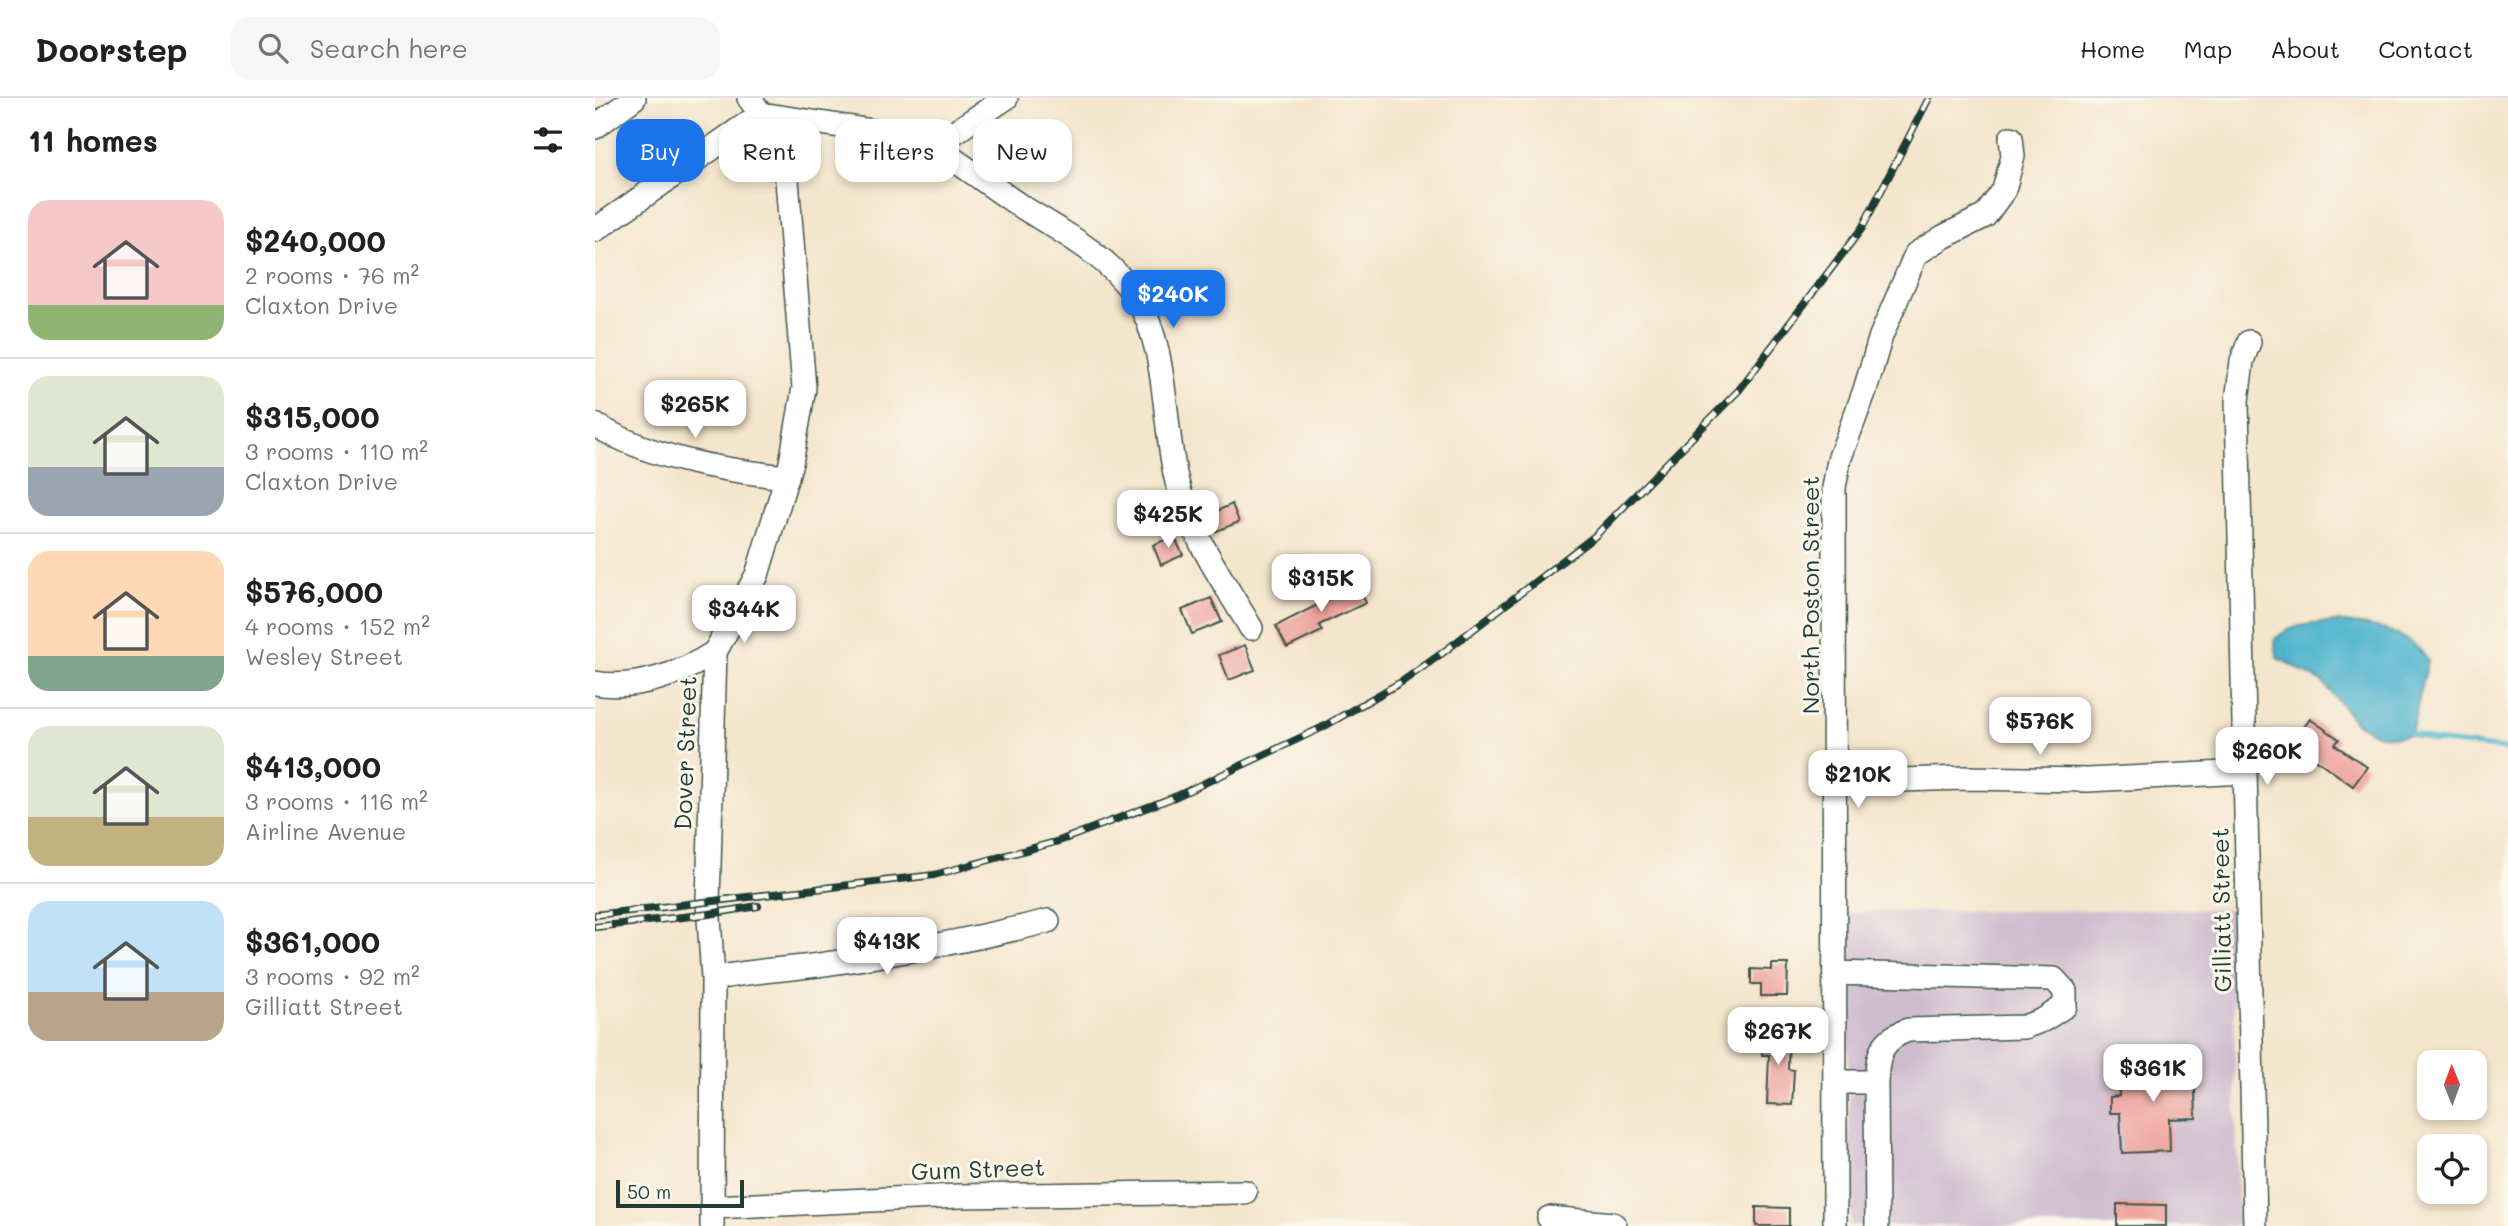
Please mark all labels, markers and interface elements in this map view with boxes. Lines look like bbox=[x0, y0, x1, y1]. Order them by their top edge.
search box bbox=[230, 17, 720, 80]
text: Doorstep bbox=[35, 27, 188, 70]
icon: search bbox=[254, 29, 292, 67]
text: Search here bbox=[310, 31, 468, 65]
text: Home bbox=[2080, 33, 2145, 64]
text: Map bbox=[2183, 33, 2232, 64]
text: About bbox=[2270, 33, 2340, 64]
text: Contact bbox=[2378, 33, 2473, 64]
chip: Buy bbox=[616, 119, 705, 182]
chip: Rent bbox=[719, 119, 821, 182]
chip: Filters bbox=[835, 119, 959, 182]
chip: New bbox=[973, 119, 1072, 182]
text: 11 homes bbox=[28, 120, 158, 160]
icon: filters bbox=[529, 121, 567, 159]
text: $240,000 bbox=[245, 220, 386, 260]
icon: home bbox=[84, 228, 168, 312]
text: 2 rooms · 76 m² bbox=[245, 260, 419, 290]
pin: $240K bbox=[1124, 271, 1222, 330]
text: $240K bbox=[1137, 278, 1209, 308]
text: Claxton Drive bbox=[245, 290, 398, 320]
pin: $265K bbox=[646, 380, 744, 440]
text: $265K bbox=[660, 388, 730, 418]
text: $315,000 bbox=[245, 396, 379, 436]
icon: home bbox=[84, 404, 168, 488]
text: 3 rooms · 110 m² bbox=[245, 436, 428, 466]
text: Claxton Drive bbox=[245, 466, 398, 496]
street label: North Poston Street bbox=[1794, 476, 1825, 714]
pin: $425K bbox=[1119, 490, 1217, 550]
text: $425K bbox=[1133, 498, 1203, 528]
pin: $315K bbox=[1272, 554, 1370, 614]
text: $315K bbox=[1288, 562, 1354, 592]
text: $576,000 bbox=[245, 571, 383, 611]
icon: home bbox=[84, 579, 168, 663]
pin: $344K bbox=[695, 586, 793, 645]
text: $344K bbox=[708, 593, 780, 623]
text: 4 rooms · 152 m² bbox=[245, 611, 430, 641]
text: Wesley Street bbox=[245, 641, 403, 671]
street label: Dover Street bbox=[666, 675, 703, 831]
pin: $576K bbox=[1991, 698, 2089, 757]
text: $576K bbox=[2005, 705, 2075, 735]
pin: $260K bbox=[2218, 728, 2316, 787]
text: $260K bbox=[2232, 735, 2302, 765]
text: $413,000 bbox=[245, 746, 381, 786]
pin: $210K bbox=[1809, 750, 1907, 810]
icon: home bbox=[84, 754, 168, 838]
text: $210K bbox=[1824, 758, 1892, 788]
text: 3 rooms · 116 m² bbox=[245, 786, 428, 816]
text: Airline Avenue bbox=[245, 816, 406, 846]
street label: Gilliatt Street bbox=[2204, 827, 2237, 993]
pin: $413K bbox=[838, 918, 936, 977]
text: $361,000 bbox=[245, 921, 380, 961]
text: $413K bbox=[853, 925, 921, 955]
icon: home bbox=[84, 929, 168, 1013]
text: 3 rooms · 92 m² bbox=[245, 961, 420, 991]
text: Gilliatt Street bbox=[245, 991, 403, 1021]
pin: $267K bbox=[1729, 1007, 1827, 1067]
text: $267K bbox=[1744, 1015, 1812, 1045]
pin: $361K bbox=[2104, 1044, 2202, 1104]
north arrow bbox=[2417, 1050, 2487, 1120]
map controls bbox=[2417, 1050, 2487, 1204]
text: $361K bbox=[2119, 1052, 2187, 1082]
button: locate bbox=[2417, 1134, 2487, 1204]
street label: Gum Street bbox=[910, 1151, 1046, 1186]
scale bar bbox=[616, 1177, 744, 1209]
text: 50 m bbox=[627, 1179, 671, 1204]

